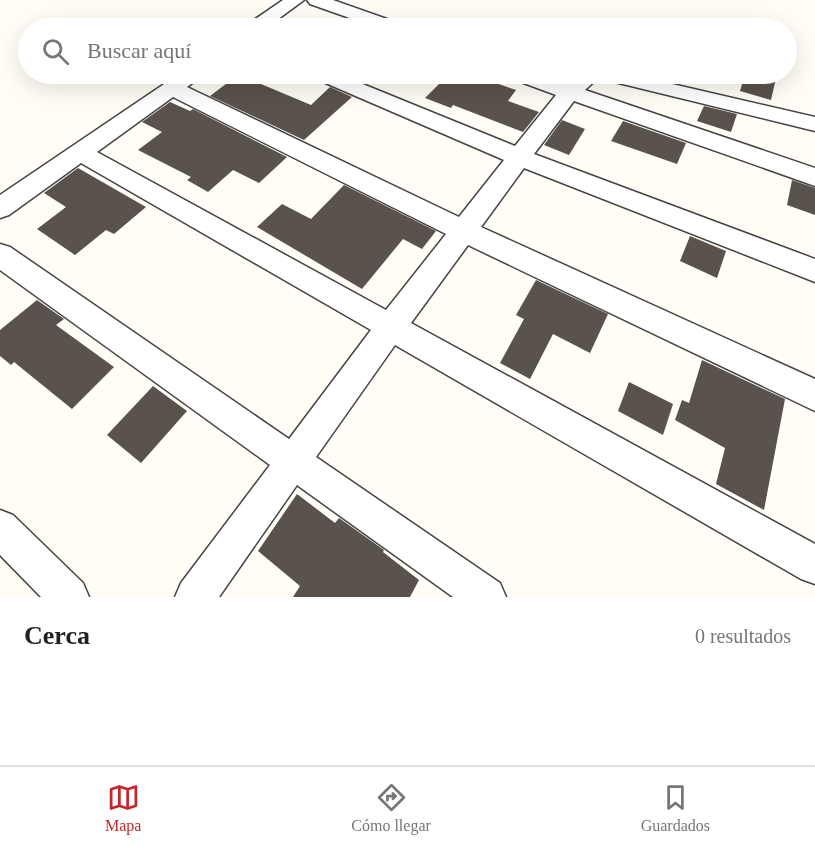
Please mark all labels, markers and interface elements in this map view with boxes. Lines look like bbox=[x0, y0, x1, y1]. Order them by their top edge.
search box bbox=[18, 18, 797, 84]
icon: search bbox=[39, 35, 72, 68]
text: Buscar aquí bbox=[87, 38, 191, 63]
text: Cerca bbox=[24, 621, 90, 650]
text: 0 resultados bbox=[695, 625, 791, 647]
tab: Mapa bbox=[105, 781, 141, 835]
tab: Cómo llegar bbox=[351, 781, 431, 835]
tab: Guardados bbox=[641, 781, 710, 835]

